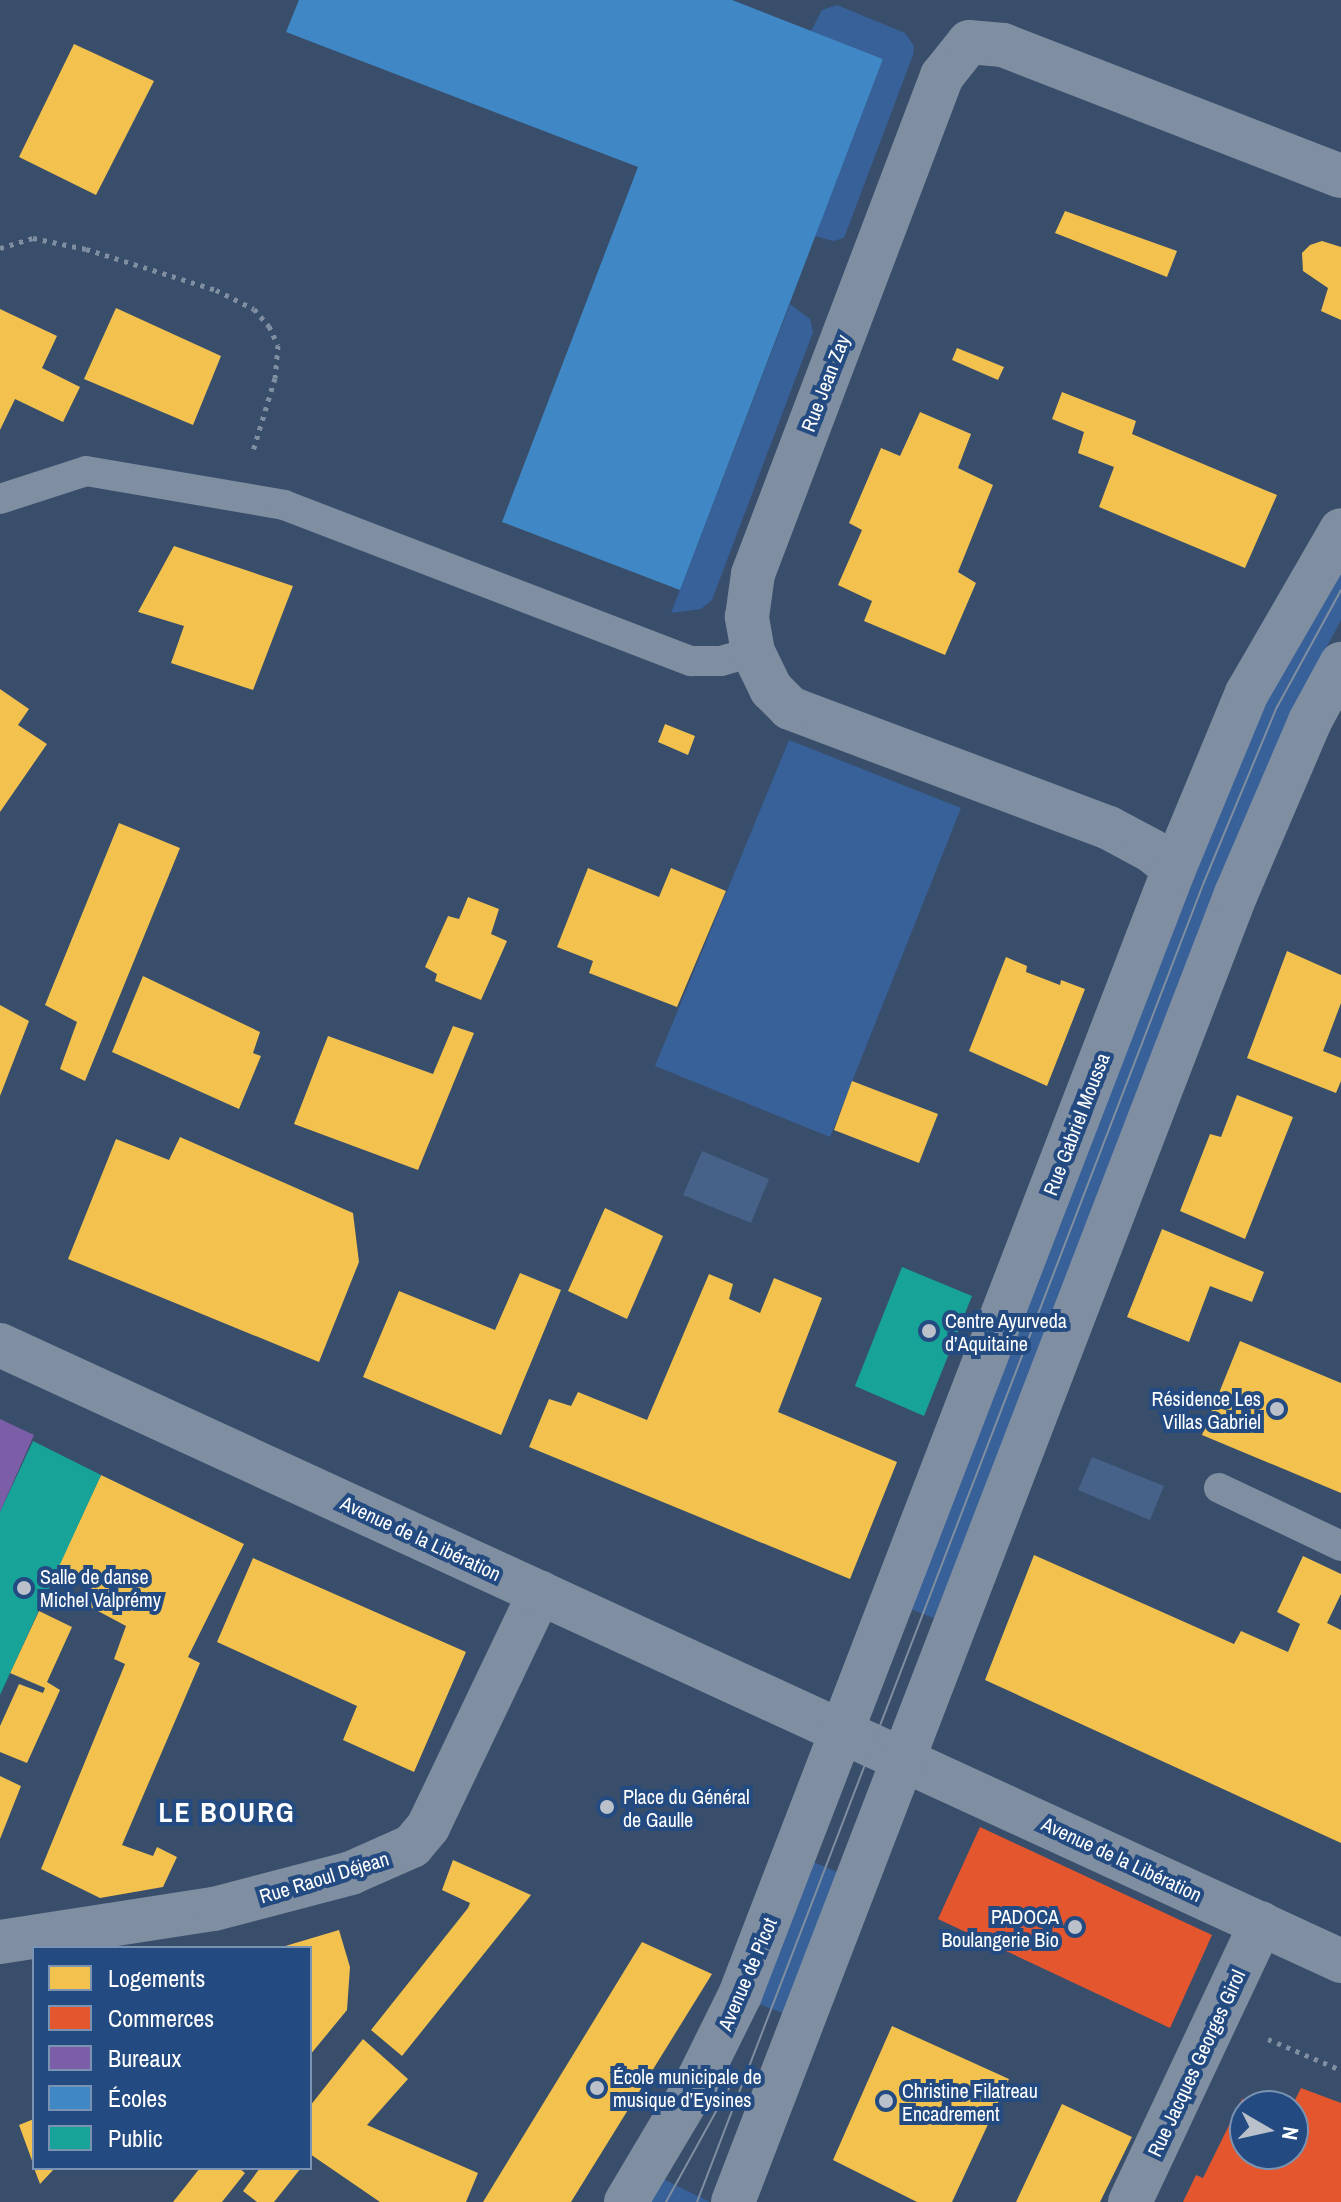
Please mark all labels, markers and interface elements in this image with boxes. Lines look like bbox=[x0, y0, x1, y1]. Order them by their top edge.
street label: Rue Jean Zay bbox=[796, 331, 854, 435]
street label: Rue Gabriel Moussa bbox=[1038, 1049, 1114, 1199]
place label: Centre Ayurveda d’Aquitaine bbox=[945, 1308, 1068, 1355]
marker: Centre Ayurveda d’Aquitaine bbox=[920, 1322, 938, 1340]
place label: Résidence Les Villas Gabriel bbox=[1152, 1386, 1261, 1433]
marker: Résidence Les Villas Gabriel bbox=[1268, 1400, 1286, 1418]
street label: Avenue de la Libération bbox=[337, 1490, 505, 1586]
place label: Salle de danse Michel Valprémy bbox=[40, 1564, 161, 1611]
marker: Salle de danse Michel Valprémy bbox=[15, 1579, 33, 1597]
place label: Place du Général de Gaulle bbox=[623, 1784, 750, 1831]
district label: LE BOURG bbox=[158, 1795, 296, 1829]
marker: Place du Général de Gaulle bbox=[598, 1798, 616, 1816]
street label: Avenue de la Libération bbox=[1038, 1811, 1206, 1907]
street label: Rue Raoul Déjean bbox=[256, 1846, 392, 1908]
place label: PADOCA Boulangerie Bio bbox=[941, 1904, 1059, 1951]
street label: Avenue de Picot bbox=[712, 1914, 782, 2034]
marker: PADOCA Boulangerie Bio bbox=[1066, 1918, 1084, 1936]
legend bbox=[32, 1946, 312, 2170]
text: Logements bbox=[108, 1962, 205, 1994]
street label: Rue Jacques Georges Girol bbox=[1142, 1966, 1250, 2160]
text: Commerces bbox=[108, 2002, 214, 2034]
text: Bureaux bbox=[108, 2042, 181, 2074]
place label: École municipale de musique d’Eysines bbox=[613, 2064, 762, 2111]
place label: Christine Filatreau Encadrement bbox=[902, 2078, 1038, 2125]
marker: École municipale de musique d’Eysines bbox=[588, 2079, 606, 2097]
text: Écoles bbox=[108, 2082, 167, 2114]
north arrow bbox=[1229, 2090, 1309, 2170]
marker: Christine Filatreau Encadrement bbox=[877, 2092, 895, 2110]
text: Public bbox=[108, 2122, 163, 2154]
text: N bbox=[1275, 2125, 1307, 2142]

